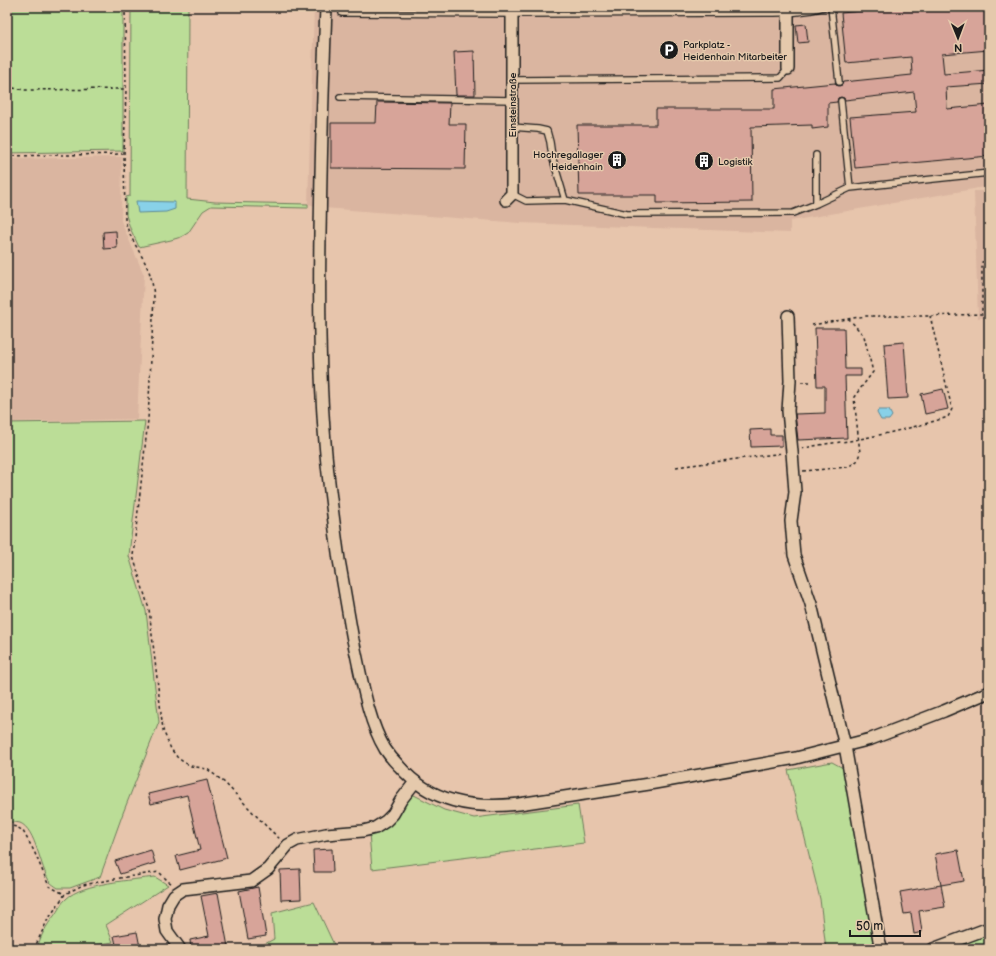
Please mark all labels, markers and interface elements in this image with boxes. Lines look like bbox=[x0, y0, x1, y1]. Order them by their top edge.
north arrow bbox=[938, 18, 978, 58]
parking icon: Parkplatz - Heidenhain Mitarbeiter bbox=[658, 39, 680, 61]
place label: Parkplatz - Heidenhain Mitarbeiter bbox=[683, 39, 787, 63]
text: N bbox=[954, 41, 962, 54]
street label: Einsteinstraße bbox=[507, 73, 519, 137]
place label: Hochregallager Heidenhain bbox=[533, 149, 603, 173]
building icon: Hochregallager Heidenhain bbox=[606, 149, 628, 171]
building icon: Logistik bbox=[693, 150, 715, 172]
place label: Logistik bbox=[718, 156, 753, 168]
scale bar bbox=[850, 912, 920, 938]
text: 50 m bbox=[856, 919, 883, 934]

